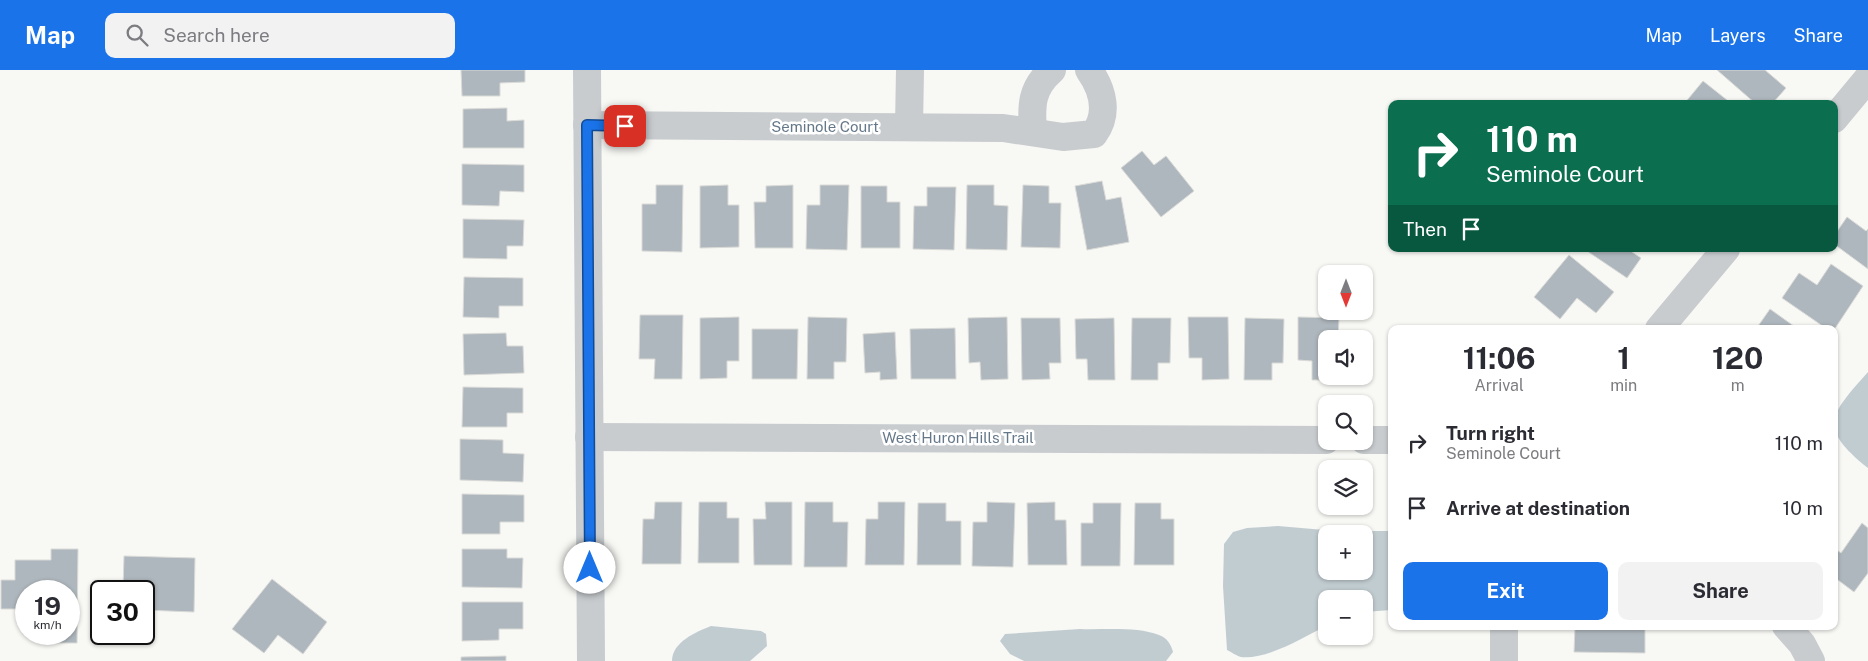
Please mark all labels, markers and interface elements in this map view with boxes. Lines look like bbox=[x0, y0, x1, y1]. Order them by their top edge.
search box bbox=[105, 13, 455, 58]
text: Map bbox=[25, 21, 75, 49]
icon: search bbox=[123, 21, 151, 49]
text: Search here bbox=[163, 24, 270, 46]
text: Map bbox=[1646, 25, 1682, 46]
text: Layers bbox=[1710, 25, 1766, 46]
text: Share bbox=[1794, 25, 1843, 46]
pin bbox=[604, 105, 646, 147]
icon: arrive bbox=[611, 112, 639, 140]
street label: Seminole Court bbox=[771, 118, 879, 135]
text: 110 m bbox=[1486, 119, 1578, 160]
icon: right bbox=[1403, 120, 1468, 185]
text: Seminole Court bbox=[1486, 161, 1644, 187]
icon: arrive bbox=[1457, 215, 1485, 243]
text: Then bbox=[1403, 218, 1447, 240]
north arrow bbox=[1318, 265, 1372, 320]
map controls bbox=[1318, 265, 1373, 645]
button: sound bbox=[1318, 330, 1373, 385]
text: 11:06 bbox=[1463, 340, 1536, 376]
text: 1 bbox=[1617, 340, 1630, 376]
text: 120 bbox=[1712, 340, 1763, 376]
text: Arrival bbox=[1474, 376, 1524, 395]
text: min bbox=[1610, 376, 1637, 395]
text: m bbox=[1731, 376, 1745, 395]
button: search bbox=[1318, 395, 1373, 450]
text: Turn right bbox=[1446, 422, 1535, 444]
street label: West Huron Hills Trail bbox=[882, 429, 1034, 446]
icon: right bbox=[1403, 429, 1431, 457]
text: 110 m bbox=[1775, 432, 1823, 454]
text: Seminole Court bbox=[1446, 444, 1561, 463]
button: layers bbox=[1318, 460, 1373, 515]
icon: arrive bbox=[1403, 494, 1431, 522]
text: Arrive at destination bbox=[1446, 497, 1630, 519]
text: 10 m bbox=[1783, 497, 1823, 519]
button: + bbox=[1318, 525, 1373, 580]
position arrow bbox=[563, 541, 615, 593]
button: Exit bbox=[1403, 562, 1608, 620]
button: Share bbox=[1618, 562, 1823, 620]
speed limit sign: 30 bbox=[90, 580, 155, 645]
button: − bbox=[1318, 590, 1373, 645]
text: 19 bbox=[34, 591, 61, 621]
text: km/h bbox=[33, 618, 62, 632]

